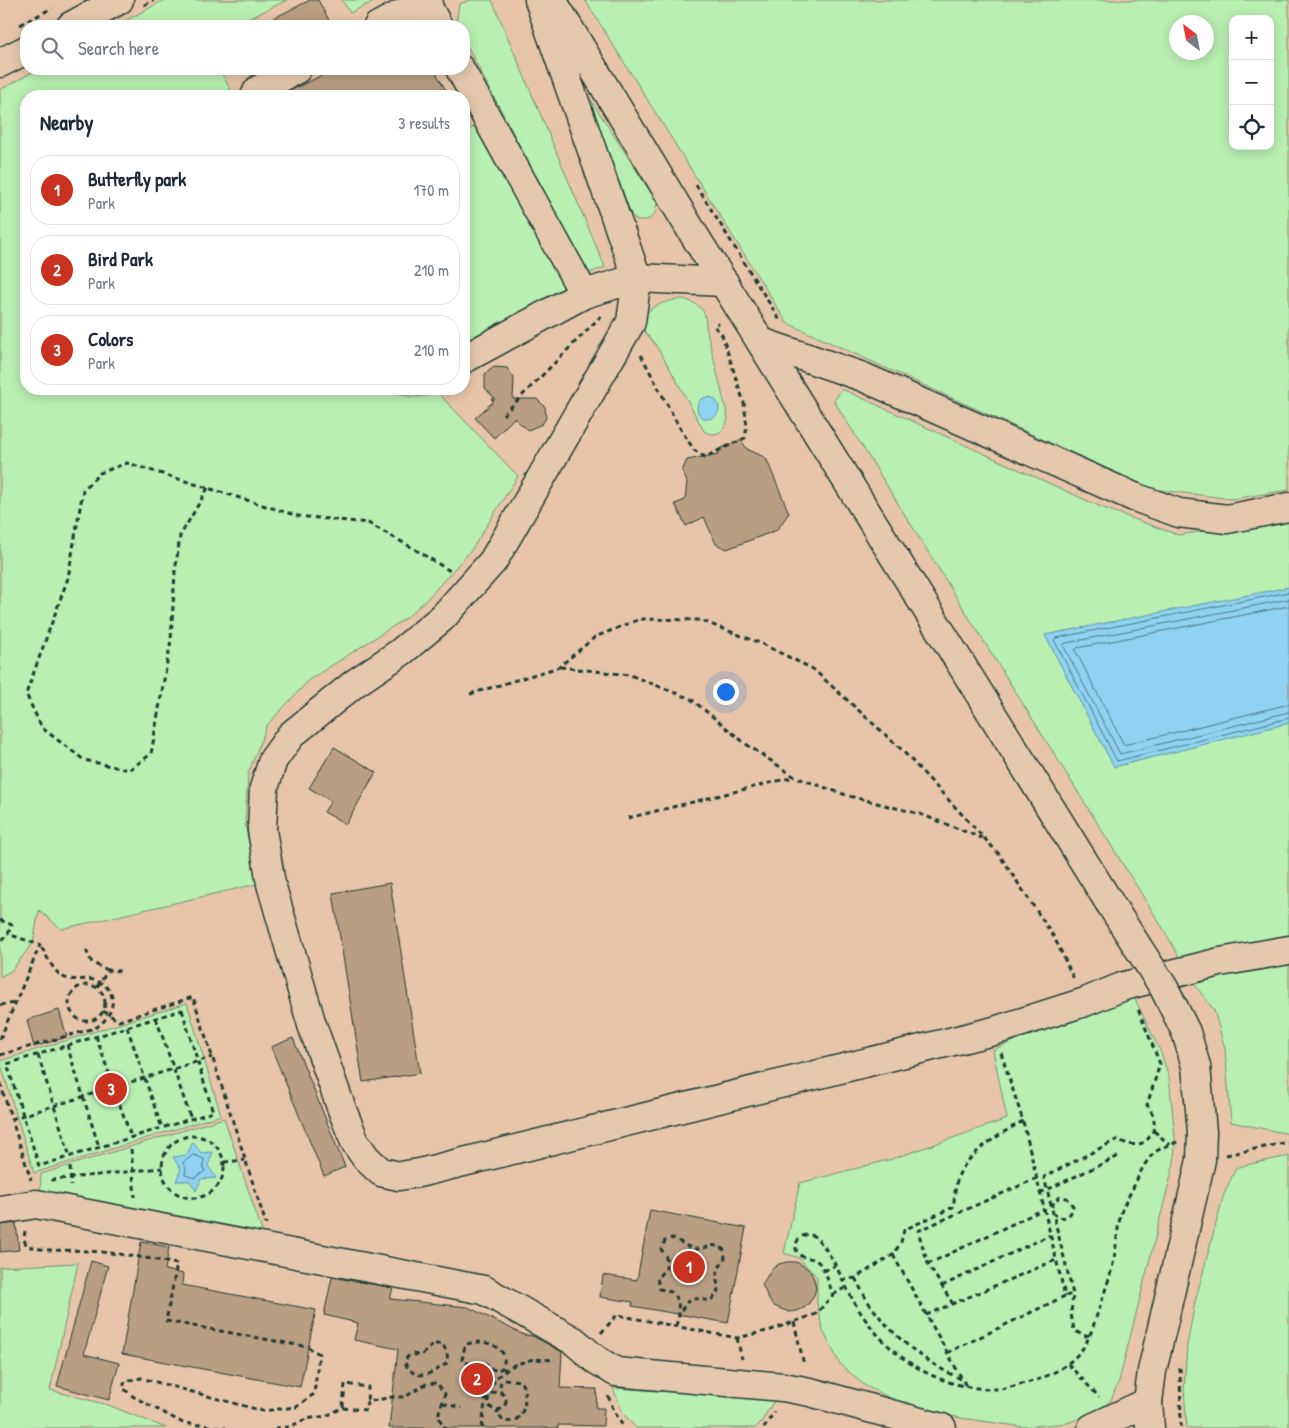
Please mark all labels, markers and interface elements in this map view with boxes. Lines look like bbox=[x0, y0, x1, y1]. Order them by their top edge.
north arrow bbox=[1169, 15, 1214, 60]
map controls bbox=[1229, 15, 1274, 150]
button: + bbox=[1229, 15, 1274, 60]
search box bbox=[20, 20, 470, 75]
icon: search bbox=[38, 34, 66, 62]
text: Search here bbox=[78, 35, 159, 61]
button: − bbox=[1229, 60, 1274, 105]
button: locate bbox=[1229, 105, 1274, 150]
text: Nearby bbox=[40, 108, 93, 137]
text: 3 results bbox=[398, 112, 450, 134]
text: Butterfly park bbox=[88, 166, 186, 192]
text: 1 bbox=[54, 179, 60, 201]
text: 170 m bbox=[414, 179, 449, 201]
text: Park bbox=[88, 192, 115, 214]
text: Bird Park bbox=[88, 246, 153, 272]
text: 2 bbox=[53, 259, 61, 281]
text: 210 m bbox=[414, 259, 449, 281]
text: Park bbox=[88, 272, 115, 294]
text: Colors bbox=[88, 326, 133, 352]
text: 3 bbox=[53, 339, 61, 361]
text: 210 m bbox=[414, 339, 449, 361]
text: Park bbox=[88, 352, 115, 374]
your location bbox=[713, 679, 739, 705]
pin: 3 bbox=[95, 1070, 127, 1108]
pin: 1 bbox=[673, 1248, 705, 1286]
pin: 2 bbox=[461, 1360, 493, 1398]

